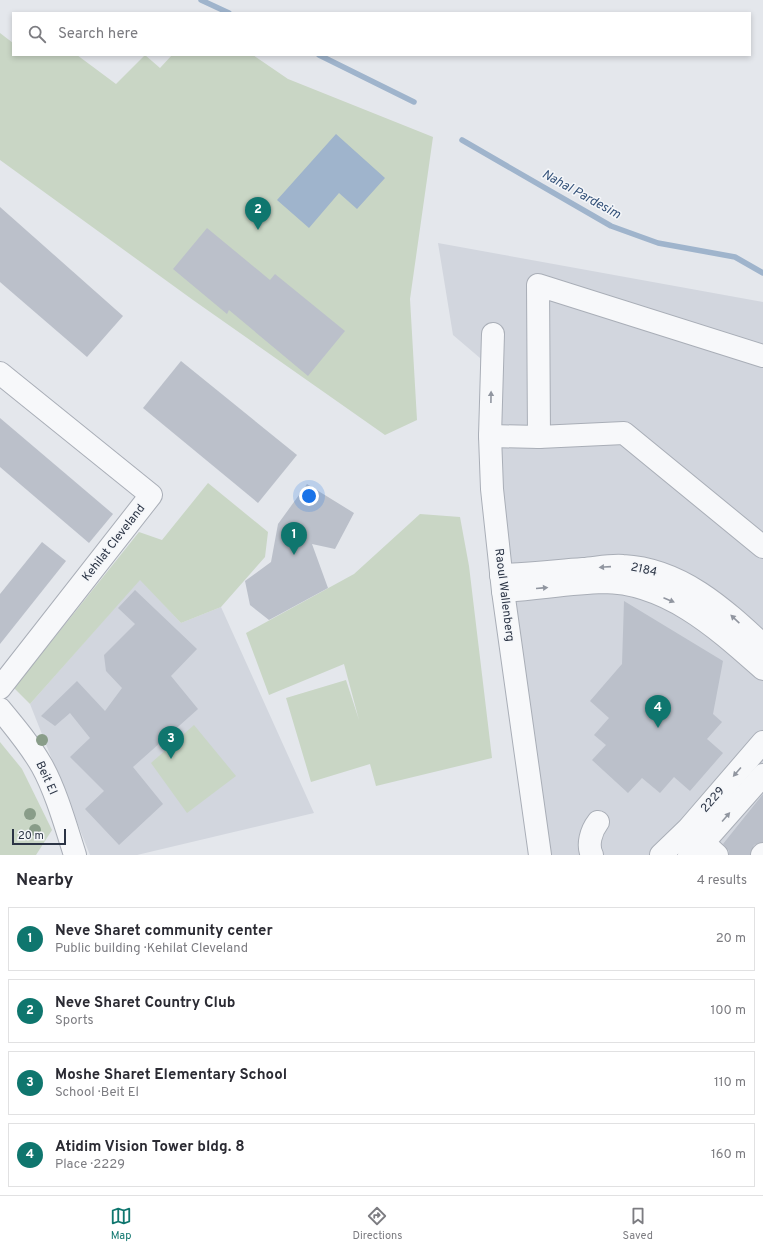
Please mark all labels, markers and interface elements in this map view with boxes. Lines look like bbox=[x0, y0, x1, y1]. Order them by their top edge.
search box bbox=[12, 12, 751, 56]
icon: search bbox=[26, 23, 48, 45]
text: Search here bbox=[58, 25, 138, 44]
water label: Nahal Pardesim bbox=[539, 167, 623, 223]
pin: 2 bbox=[245, 197, 271, 230]
one-way arrow bbox=[488, 391, 494, 404]
your location bbox=[299, 486, 319, 506]
street label: Kehilat Cleveland bbox=[79, 501, 149, 585]
pin: 1 bbox=[281, 522, 307, 555]
street label: Raoul Wallenberg bbox=[490, 547, 518, 643]
street label: 2184 bbox=[629, 559, 659, 581]
one-way arrow bbox=[599, 564, 611, 571]
one-way arrow bbox=[536, 585, 548, 591]
one-way arrow bbox=[663, 597, 675, 603]
one-way arrow bbox=[729, 614, 740, 623]
pin: 4 bbox=[645, 695, 671, 728]
pin: 3 bbox=[158, 726, 184, 759]
street label: Beit El bbox=[32, 759, 60, 797]
one-way arrow bbox=[733, 767, 742, 777]
street label: 2229 bbox=[697, 784, 729, 816]
one-way arrow bbox=[721, 812, 730, 823]
scale bar bbox=[12, 827, 66, 846]
text: 20 m bbox=[18, 829, 44, 843]
text: Nearby bbox=[16, 870, 73, 892]
text: 4 results bbox=[697, 873, 747, 889]
text: Neve Sharet community center bbox=[55, 922, 273, 941]
text: 1 bbox=[27, 931, 33, 947]
text: 20 m bbox=[716, 931, 746, 947]
text: Public building · Kehilat Cleveland bbox=[55, 941, 248, 957]
text: Neve Sharet Country Club bbox=[55, 994, 235, 1013]
text: 2 bbox=[26, 1003, 34, 1019]
text: 100 m bbox=[710, 1003, 746, 1019]
text: Sports bbox=[55, 1013, 94, 1029]
text: Moshe Sharet Elementary School bbox=[55, 1066, 287, 1085]
text: 3 bbox=[26, 1075, 34, 1091]
text: 110 m bbox=[714, 1075, 746, 1091]
text: School · Beit El bbox=[55, 1085, 139, 1101]
text: Atidim Vision Tower bldg. 8 bbox=[55, 1138, 245, 1157]
text: 4 bbox=[26, 1147, 34, 1163]
text: 160 m bbox=[711, 1147, 746, 1163]
text: Place · 2229 bbox=[55, 1157, 125, 1173]
tab: Map bbox=[110, 1205, 132, 1243]
tab: Directions bbox=[352, 1205, 402, 1243]
tab: Saved bbox=[623, 1205, 653, 1243]

